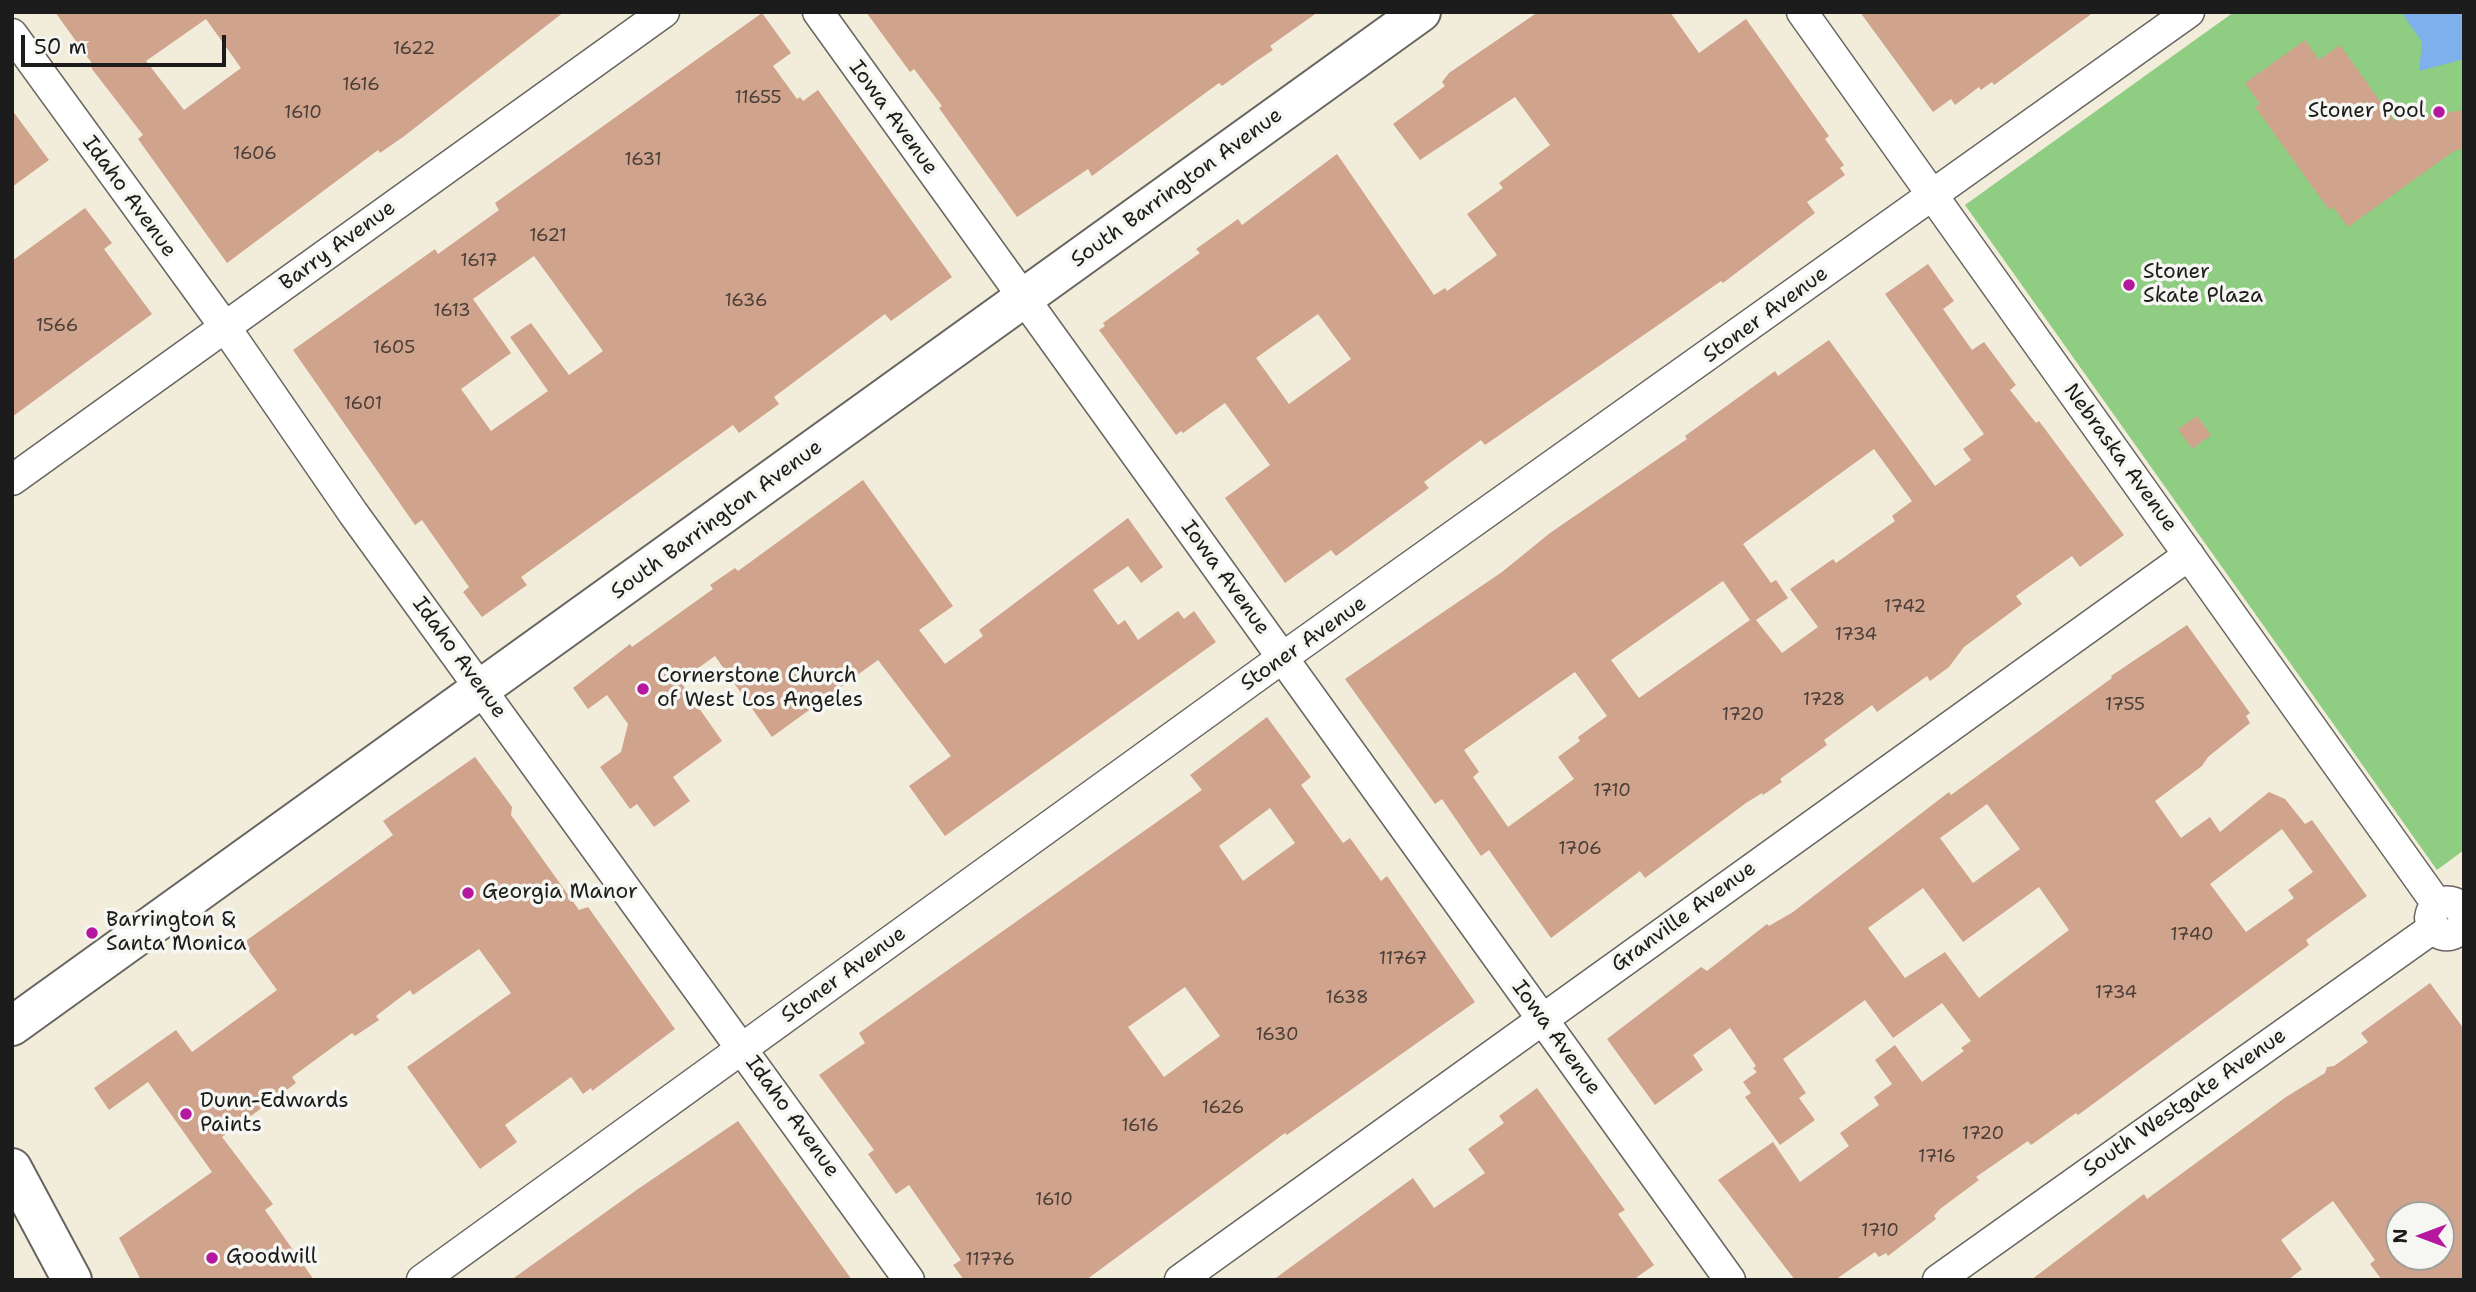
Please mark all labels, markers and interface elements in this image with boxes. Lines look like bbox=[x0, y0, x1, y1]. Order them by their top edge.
scale bar bbox=[24, 21, 229, 65]
text: 50 m bbox=[34, 33, 87, 61]
house number: 1622 bbox=[393, 38, 435, 60]
street label: Iowa Avenue bbox=[843, 56, 943, 180]
house number: 1616 bbox=[342, 74, 380, 96]
house number: 11655 bbox=[734, 87, 782, 109]
place label: Stoner Pool bbox=[2308, 99, 2425, 125]
house number: 1610 bbox=[284, 102, 322, 124]
street label: South Barrington Avenue bbox=[1066, 103, 1288, 273]
marker: Stoner Pool bbox=[2431, 104, 2447, 120]
street label: Idaho Avenue bbox=[77, 131, 181, 263]
house number: 1606 bbox=[233, 143, 277, 165]
house number: 1631 bbox=[624, 149, 662, 171]
street label: Barry Avenue bbox=[275, 196, 401, 296]
house number: 1621 bbox=[529, 225, 567, 247]
house number: 1617 bbox=[460, 250, 498, 272]
place label: Stoner Skate Plaza bbox=[2143, 260, 2263, 310]
street label: Stoner Avenue bbox=[1699, 261, 1833, 369]
marker: Stoner Skate Plaza bbox=[2121, 277, 2137, 293]
house number: 1636 bbox=[724, 290, 768, 312]
house number: 1613 bbox=[433, 300, 471, 322]
house number: 1566 bbox=[36, 315, 78, 337]
house number: 1605 bbox=[373, 337, 415, 359]
street label: Nebraska Avenue bbox=[2058, 379, 2182, 537]
house number: 1601 bbox=[344, 393, 382, 415]
street label: South Barrington Avenue bbox=[606, 435, 828, 605]
street label: Iowa Avenue bbox=[1175, 516, 1275, 640]
street label: Stoner Avenue bbox=[1236, 591, 1372, 697]
street label: Idaho Avenue bbox=[407, 592, 511, 724]
house number: 1742 bbox=[1884, 596, 1926, 618]
house number: 1734 bbox=[1835, 624, 1877, 646]
place label: Cornerstone Church of West Los Angeles bbox=[657, 664, 863, 714]
marker: Cornerstone Church of West Los Angeles bbox=[635, 681, 651, 697]
house number: 1728 bbox=[1803, 689, 1845, 711]
house number: 1755 bbox=[2105, 694, 2145, 716]
house number: 1720 bbox=[1722, 704, 1764, 726]
house number: 1710 bbox=[1593, 780, 1631, 802]
house number: 1706 bbox=[1558, 838, 1602, 860]
street label: Granville Avenue bbox=[1607, 856, 1761, 978]
place label: Georgia Manor bbox=[482, 880, 638, 906]
marker: Georgia Manor bbox=[460, 885, 476, 901]
place label: Barrington & Santa Monica bbox=[106, 908, 246, 958]
street label: Stoner Avenue bbox=[777, 921, 911, 1029]
house number: 1740 bbox=[2170, 924, 2214, 946]
marker: Barrington & Santa Monica bbox=[84, 925, 100, 941]
house number: 11767 bbox=[1379, 948, 1427, 970]
street label: Iowa Avenue bbox=[1506, 976, 1606, 1100]
house number: 1734 bbox=[2095, 982, 2137, 1004]
house number: 1638 bbox=[1325, 987, 1369, 1009]
street label: South Westgate Avenue bbox=[2079, 1023, 2291, 1183]
house number: 1630 bbox=[1255, 1024, 1299, 1046]
street label: Idaho Avenue bbox=[740, 1051, 844, 1183]
place label: Dunn-Edwards Paints bbox=[200, 1089, 349, 1139]
house number: 1626 bbox=[1202, 1097, 1244, 1119]
marker: Dunn-Edwards Paints bbox=[178, 1106, 194, 1122]
house number: 1616 bbox=[1121, 1115, 1159, 1137]
house number: 1720 bbox=[1962, 1123, 2004, 1145]
house number: 1716 bbox=[1918, 1146, 1956, 1168]
house number: 1610 bbox=[1035, 1189, 1073, 1211]
north arrow bbox=[2385, 1201, 2455, 1271]
house number: 1710 bbox=[1861, 1220, 1899, 1242]
text: N bbox=[2388, 1228, 2413, 1244]
place label: Goodwill bbox=[226, 1245, 317, 1271]
house number: 11776 bbox=[965, 1249, 1015, 1271]
marker: Goodwill bbox=[204, 1250, 220, 1266]

